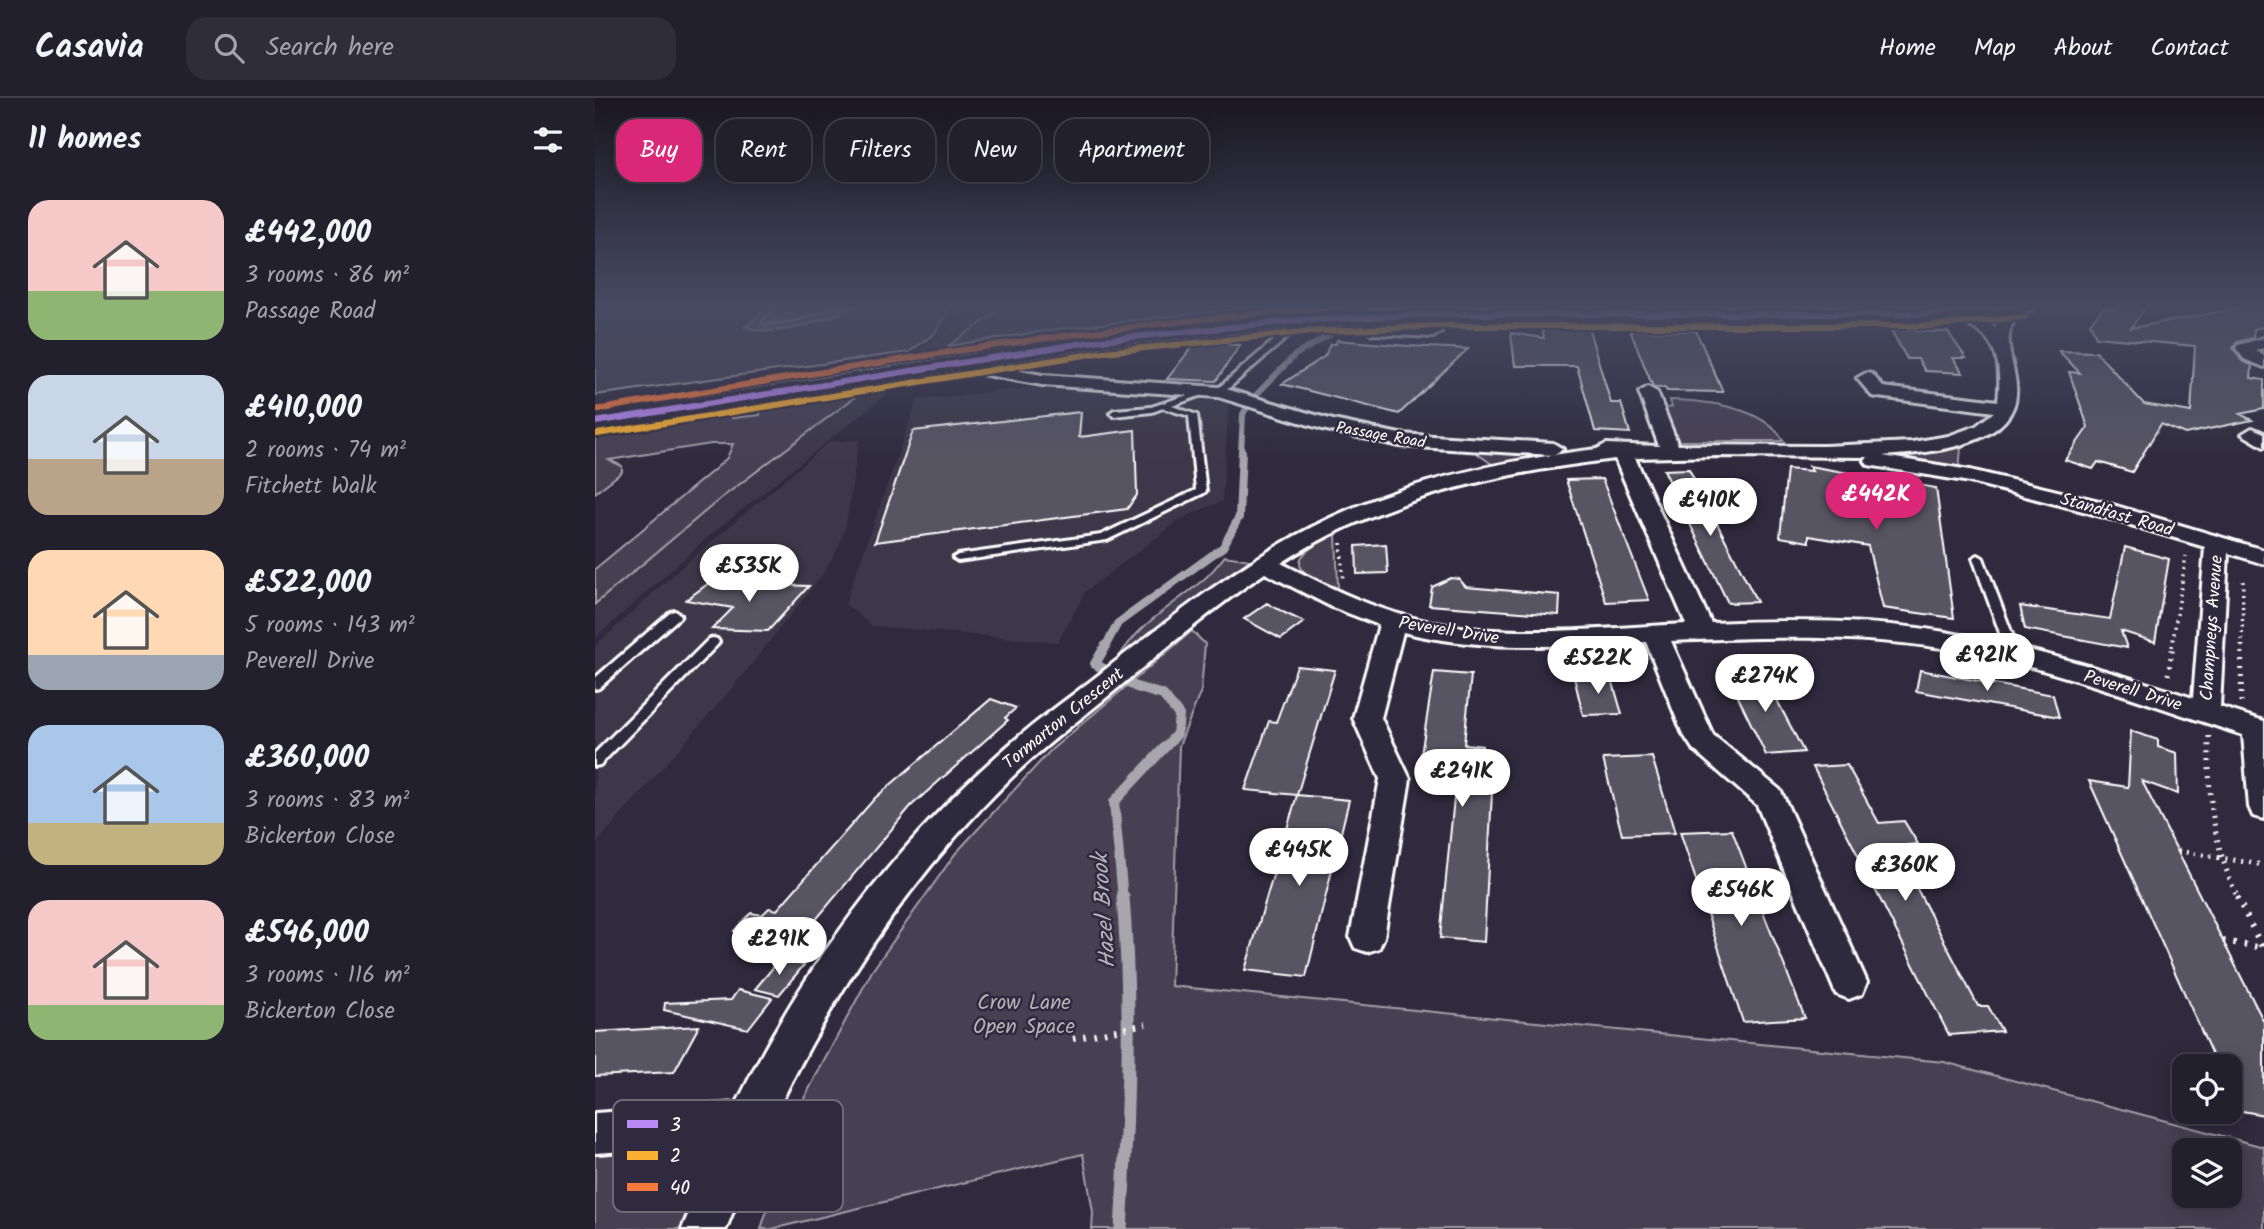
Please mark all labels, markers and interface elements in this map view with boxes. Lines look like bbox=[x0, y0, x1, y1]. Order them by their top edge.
search box bbox=[186, 17, 676, 80]
text: Casavia bbox=[35, 22, 144, 75]
text: Search here bbox=[266, 27, 394, 69]
icon: search bbox=[210, 29, 248, 67]
text: Home bbox=[1879, 29, 1936, 68]
text: Map bbox=[1974, 29, 2016, 68]
text: About bbox=[2054, 29, 2112, 68]
text: Contact bbox=[2150, 29, 2229, 68]
text: 11 homes bbox=[28, 116, 141, 164]
chip: Buy bbox=[616, 119, 702, 182]
chip: Rent bbox=[716, 119, 811, 182]
chip: Filters bbox=[825, 119, 935, 182]
chip: New bbox=[949, 119, 1041, 182]
chip: Apartment bbox=[1055, 119, 1209, 182]
icon: filters bbox=[529, 121, 567, 159]
text: £442,000 bbox=[245, 210, 371, 258]
icon: home bbox=[84, 228, 168, 312]
text: 3 rooms · 86 m² bbox=[245, 258, 409, 294]
text: Passage Road bbox=[245, 294, 375, 330]
text: £410,000 bbox=[245, 385, 362, 433]
icon: home bbox=[84, 403, 168, 487]
street label: Passage Road bbox=[1334, 415, 1429, 456]
text: 2 rooms · 74 m² bbox=[245, 433, 406, 469]
text: Fitchett Walk bbox=[245, 469, 377, 505]
pin: £442K bbox=[1827, 472, 1925, 532]
text: £442K bbox=[1841, 477, 1911, 513]
pin: £410K bbox=[1661, 478, 1759, 538]
text: £410K bbox=[1679, 483, 1741, 519]
street label: Standfast Road bbox=[2056, 485, 2178, 546]
pin: £535K bbox=[700, 545, 798, 604]
text: £535K bbox=[716, 549, 782, 585]
street label: Champneys Avenue bbox=[2193, 554, 2232, 702]
text: £522,000 bbox=[245, 560, 371, 608]
icon: home bbox=[84, 578, 168, 662]
text: 5 rooms · 143 m² bbox=[245, 608, 415, 644]
street label: Peverell Drive bbox=[1397, 609, 1501, 654]
pin: £921K bbox=[1938, 634, 2036, 693]
pin: £522K bbox=[1549, 636, 1647, 696]
text: £921K bbox=[1956, 638, 2018, 674]
text: £522K bbox=[1563, 641, 1633, 677]
text: Peverell Drive bbox=[245, 644, 374, 680]
pin: £274K bbox=[1716, 654, 1814, 714]
text: £274K bbox=[1731, 659, 1799, 695]
street label: Tormarton Crescent bbox=[997, 660, 1132, 778]
street label: Peverell Drive bbox=[2080, 663, 2185, 720]
text: £360,000 bbox=[245, 735, 369, 783]
pin: £241K bbox=[1413, 750, 1511, 809]
icon: home bbox=[84, 753, 168, 837]
text: £241K bbox=[1430, 754, 1494, 790]
text: 3 rooms · 83 m² bbox=[245, 783, 409, 819]
text: Bickerton Close bbox=[245, 819, 395, 855]
pin: £445K bbox=[1250, 828, 1348, 888]
text: £445K bbox=[1265, 833, 1333, 869]
pin: £360K bbox=[1856, 844, 1954, 903]
text: £360K bbox=[1871, 848, 1939, 884]
water label: Hazel Brook bbox=[1083, 849, 1127, 970]
pin: £546K bbox=[1692, 868, 1790, 928]
text: £546K bbox=[1707, 873, 1775, 909]
text: £546,000 bbox=[245, 910, 369, 958]
pin: £291K bbox=[730, 918, 828, 977]
text: £291K bbox=[748, 922, 810, 958]
icon: home bbox=[84, 928, 168, 1012]
text: 3 rooms · 116 m² bbox=[245, 958, 410, 994]
park label: Crow Lane Open Space bbox=[973, 987, 1075, 1044]
text: Bickerton Close bbox=[245, 994, 395, 1030]
map controls bbox=[2172, 1054, 2242, 1208]
button: locate bbox=[2172, 1054, 2242, 1124]
legend bbox=[613, 1100, 843, 1212]
text: 3 bbox=[670, 1111, 681, 1141]
button: layers bbox=[2172, 1138, 2242, 1208]
text: 2 bbox=[670, 1142, 681, 1172]
text: 40 bbox=[670, 1174, 690, 1204]

